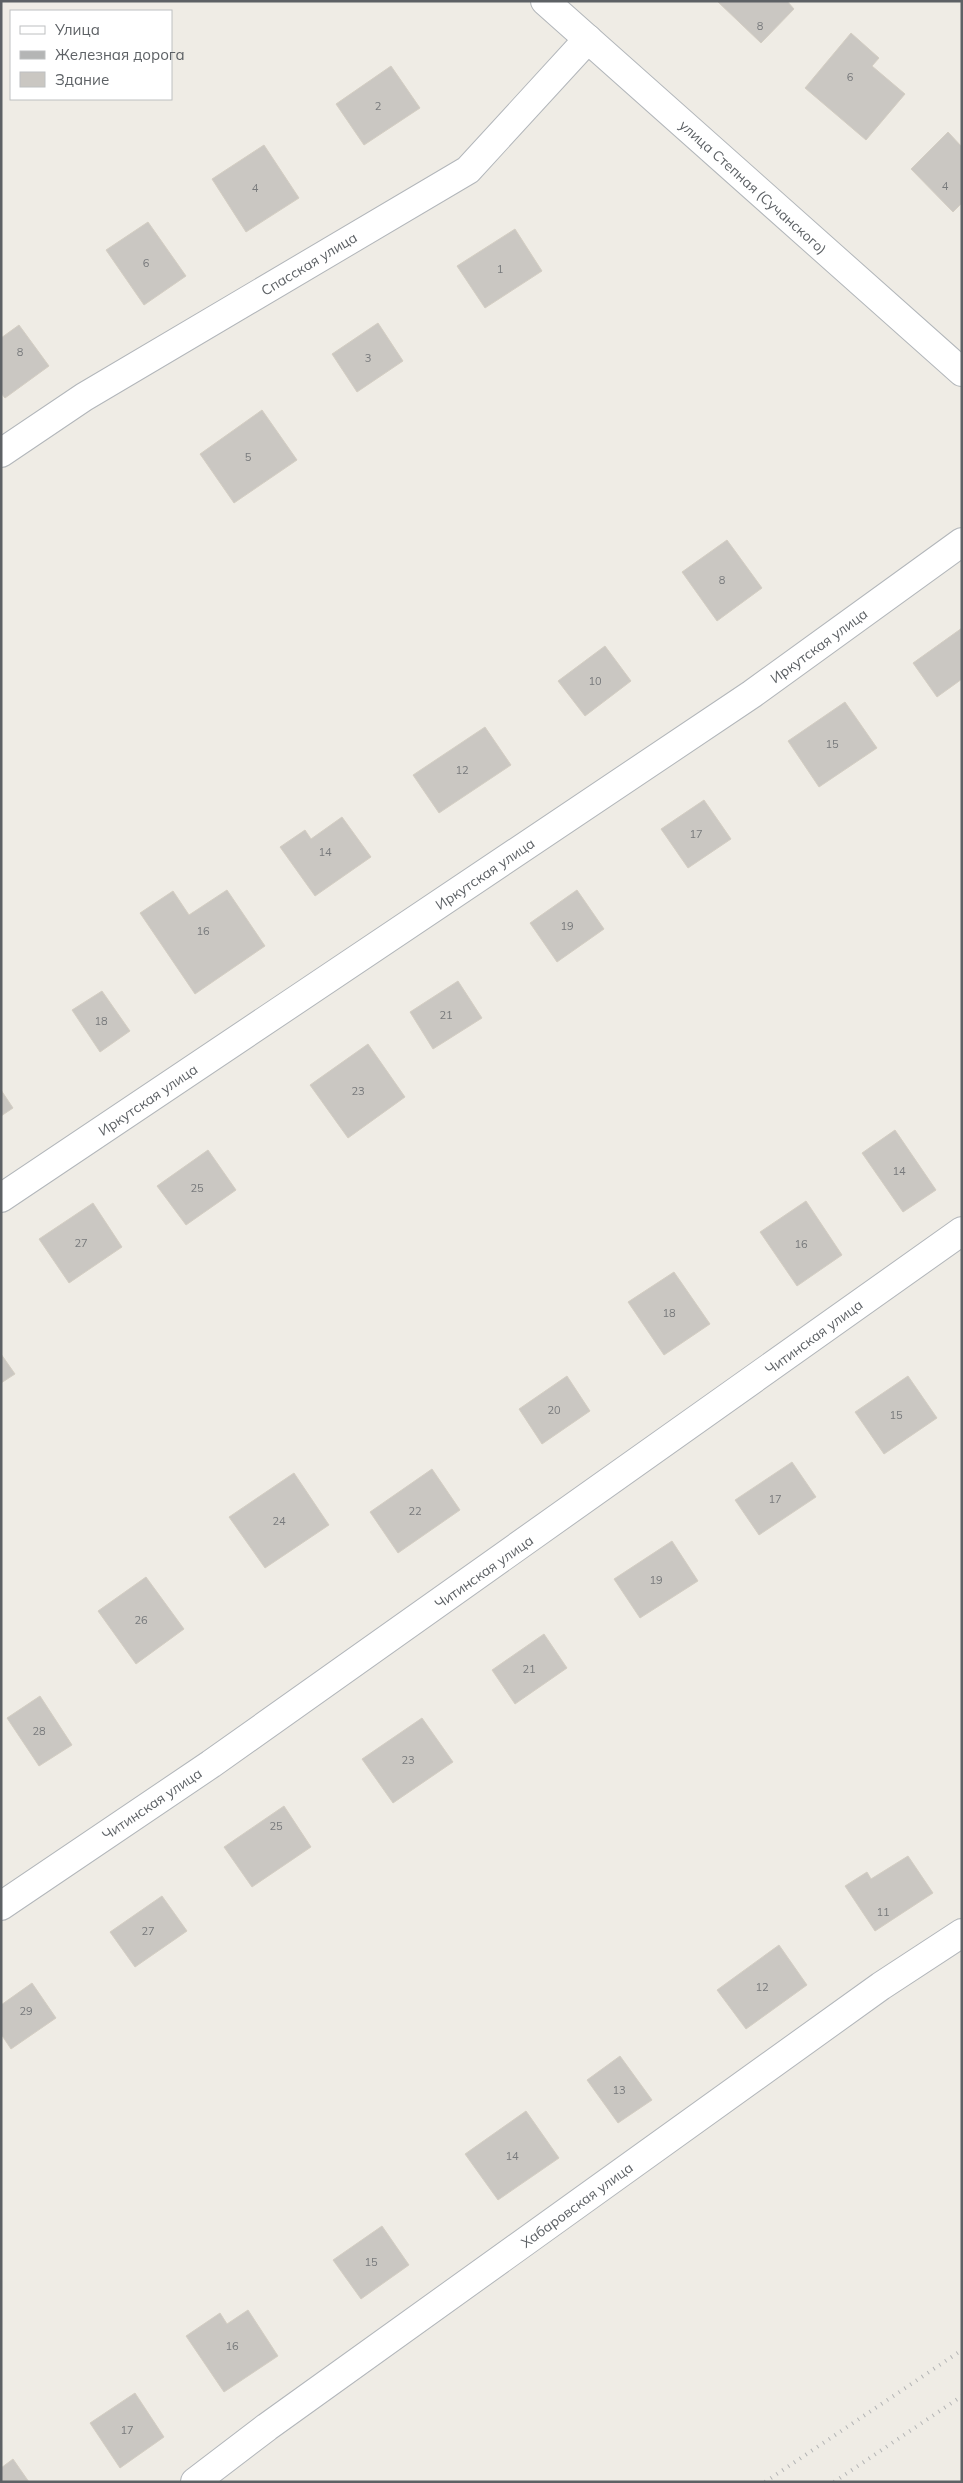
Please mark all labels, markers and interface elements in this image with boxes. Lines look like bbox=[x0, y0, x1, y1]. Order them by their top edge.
legend bbox=[10, 10, 172, 100]
house number: 8 bbox=[757, 19, 764, 33]
text: Улица bbox=[54, 20, 100, 39]
text: Железная дорога bbox=[55, 45, 185, 64]
text: Здание bbox=[55, 70, 109, 89]
house number: 6 bbox=[847, 70, 854, 84]
house number: 2 bbox=[375, 99, 382, 113]
street label: улица Степная (Сучанского) bbox=[676, 116, 830, 258]
house number: 4 bbox=[942, 179, 949, 193]
house number: 4 bbox=[252, 181, 259, 195]
street label: Спасская улица bbox=[258, 228, 360, 300]
house number: 6 bbox=[143, 256, 150, 270]
house number: 1 bbox=[497, 262, 503, 276]
house number: 8 bbox=[17, 345, 24, 359]
house number: 3 bbox=[365, 351, 371, 365]
house number: 5 bbox=[245, 450, 252, 464]
house number: 8 bbox=[719, 573, 726, 587]
street label: Иркутская улица bbox=[767, 605, 871, 687]
house number: 10 bbox=[588, 674, 602, 688]
house number: 15 bbox=[825, 737, 839, 751]
house number: 12 bbox=[455, 763, 469, 777]
house number: 17 bbox=[689, 827, 703, 841]
street label: Иркутская улица bbox=[432, 834, 538, 914]
house number: 14 bbox=[318, 845, 332, 859]
house number: 19 bbox=[560, 919, 574, 933]
house number: 16 bbox=[196, 924, 210, 938]
house number: 21 bbox=[439, 1008, 453, 1022]
house number: 18 bbox=[94, 1014, 108, 1028]
street label: Иркутская улица bbox=[95, 1060, 201, 1140]
house number: 23 bbox=[351, 1084, 365, 1098]
house number: 14 bbox=[892, 1164, 906, 1178]
house number: 25 bbox=[190, 1181, 204, 1195]
house number: 27 bbox=[74, 1236, 88, 1250]
house number: 16 bbox=[794, 1237, 808, 1251]
street label: Читинская улица bbox=[762, 1296, 866, 1378]
house number: 18 bbox=[662, 1306, 676, 1320]
house number: 20 bbox=[547, 1403, 561, 1417]
house number: 15 bbox=[889, 1408, 903, 1422]
house number: 17 bbox=[768, 1492, 782, 1506]
house number: 22 bbox=[408, 1504, 422, 1518]
house number: 24 bbox=[272, 1514, 286, 1528]
street label: Читинская улица bbox=[431, 1531, 537, 1613]
house number: 19 bbox=[649, 1573, 663, 1587]
house number: 26 bbox=[134, 1613, 148, 1627]
house number: 21 bbox=[522, 1662, 536, 1676]
house number: 28 bbox=[32, 1724, 46, 1738]
house number: 23 bbox=[401, 1753, 415, 1767]
street label: Читинская улица bbox=[99, 1764, 205, 1844]
house number: 25 bbox=[269, 1819, 283, 1833]
house number: 11 bbox=[876, 1905, 890, 1919]
house number: 27 bbox=[141, 1924, 155, 1938]
house number: 12 bbox=[755, 1980, 769, 1994]
house number: 29 bbox=[19, 2004, 33, 2018]
house number: 13 bbox=[612, 2083, 626, 2097]
house number: 14 bbox=[505, 2149, 519, 2163]
street label: Хабаровская улица bbox=[517, 2158, 637, 2252]
house number: 15 bbox=[364, 2255, 378, 2269]
house number: 16 bbox=[225, 2339, 239, 2353]
house number: 17 bbox=[120, 2423, 134, 2437]

